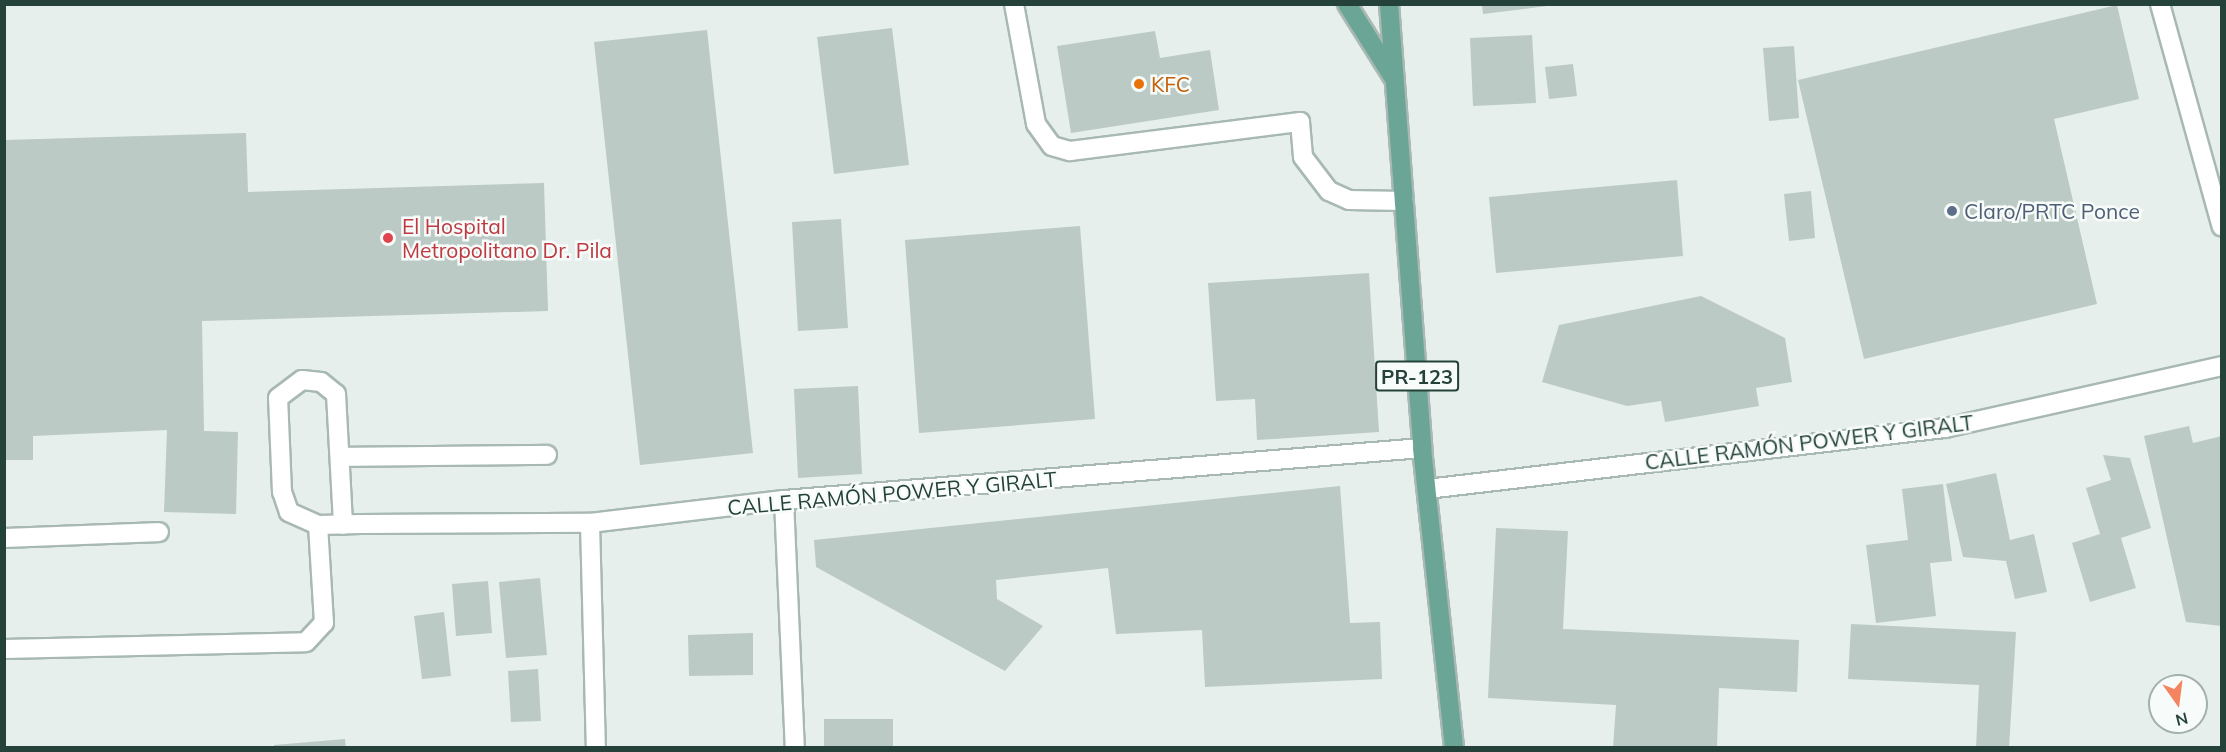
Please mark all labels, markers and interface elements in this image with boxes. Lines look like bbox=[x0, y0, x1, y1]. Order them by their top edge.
place label: KFC bbox=[1151, 71, 1190, 97]
marker: KFC bbox=[1132, 77, 1146, 91]
place label: Claro/PRTC Ponce bbox=[1964, 198, 2140, 224]
marker: Claro/PRTC Ponce bbox=[1945, 204, 1959, 218]
place label: El Hospital Metropolitano Dr. Pila bbox=[402, 213, 612, 263]
marker: El Hospital Metropolitano Dr. Pila bbox=[379, 229, 397, 247]
road number: PR-123 bbox=[1375, 359, 1459, 393]
street label: CALLE RAMÓN POWER Y GIRALT bbox=[1643, 409, 1975, 475]
street label: CALLE RAMÓN POWER Y GIRALT bbox=[726, 466, 1058, 520]
north arrow bbox=[2148, 674, 2208, 734]
text: N bbox=[2174, 708, 2190, 731]

